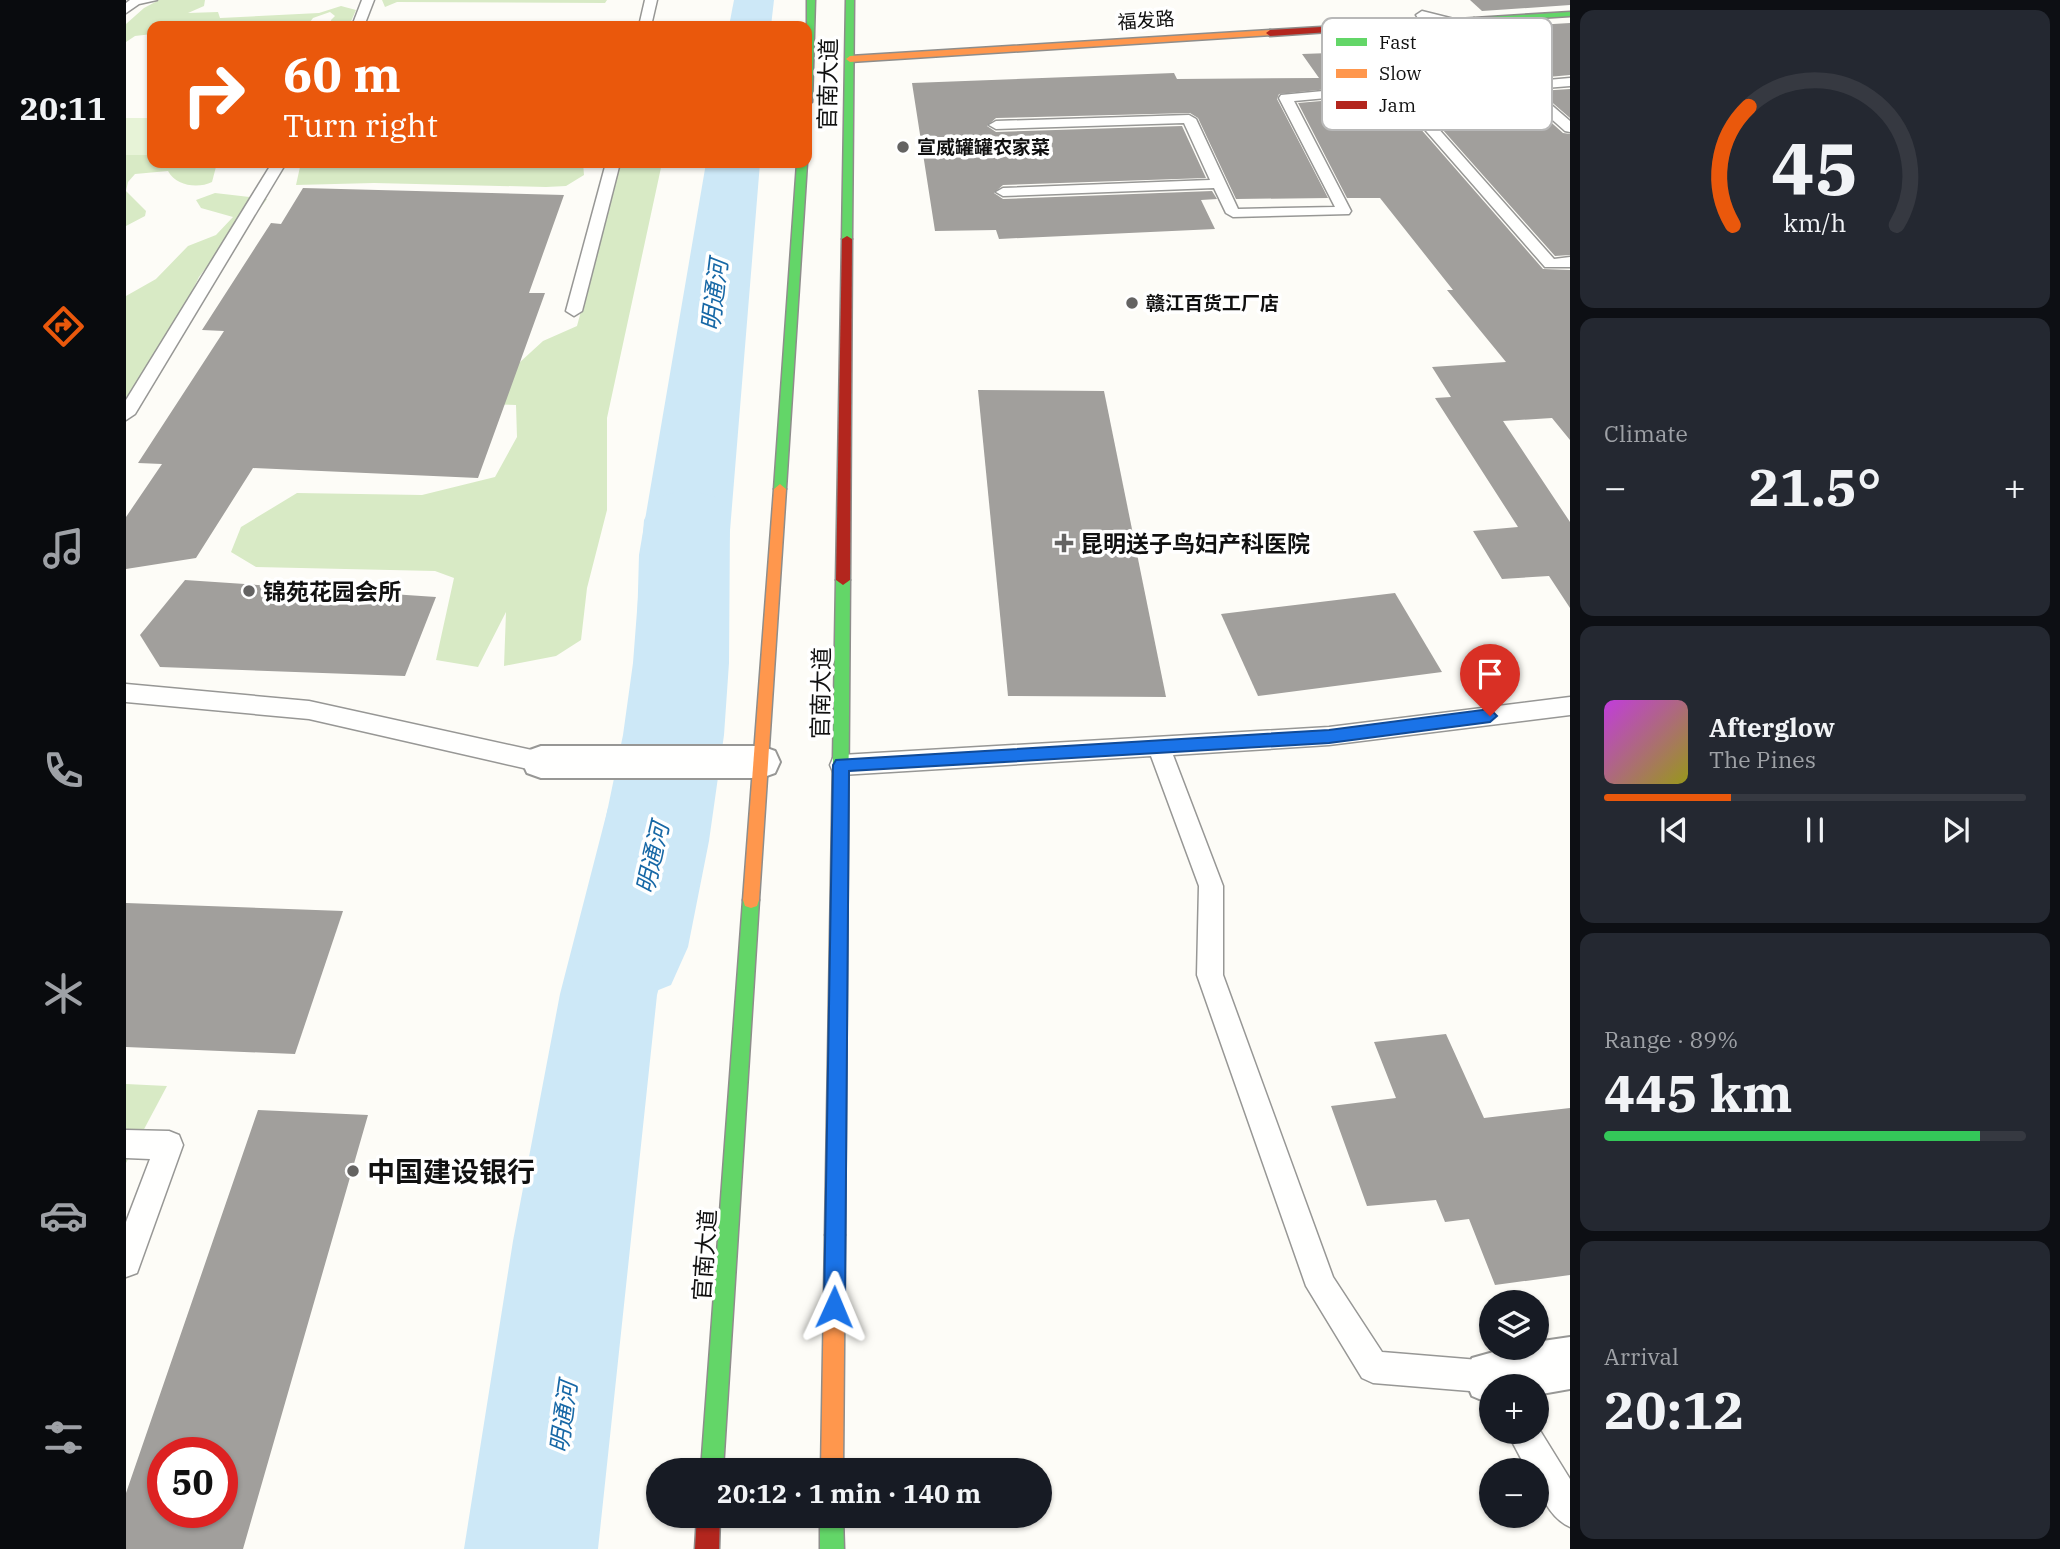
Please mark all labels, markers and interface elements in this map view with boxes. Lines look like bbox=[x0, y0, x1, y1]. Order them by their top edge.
street label: 福发路 bbox=[1117, 6, 1175, 34]
legend bbox=[1322, 18, 1552, 130]
text: Fast bbox=[1379, 30, 1417, 54]
street label: 官南大道 bbox=[811, 38, 843, 130]
text: 60 m bbox=[283, 42, 401, 105]
icon: right bbox=[168, 49, 259, 140]
text: Slow bbox=[1379, 61, 1421, 85]
text: 20:11 bbox=[20, 87, 106, 129]
text: Jam bbox=[1379, 93, 1416, 117]
text: Turn right bbox=[283, 104, 438, 146]
text: 45 bbox=[1771, 120, 1859, 215]
place label: 宣威罐罐农家菜 bbox=[917, 135, 1050, 159]
marker: 宣威罐罐农家菜 bbox=[895, 139, 911, 155]
text: km/h bbox=[1783, 206, 1847, 239]
water label: 明通河 bbox=[694, 253, 735, 333]
place label: 赣江百货工厂店 bbox=[1146, 291, 1279, 315]
marker: 赣江百货工厂店 bbox=[1124, 295, 1140, 311]
icon: directions bbox=[39, 302, 88, 351]
text: Climate bbox=[1604, 418, 1688, 448]
text: 21.5° bbox=[1749, 453, 1881, 520]
text: − bbox=[1604, 462, 1627, 511]
text: + bbox=[2003, 462, 2026, 511]
icon: music bbox=[39, 524, 88, 573]
place label: 昆明送子鸟妇产科医院 bbox=[1080, 528, 1310, 558]
marker: 昆明送子鸟妇产科医院 bbox=[1054, 533, 1074, 553]
place label: 锦苑花园会所 bbox=[263, 576, 401, 606]
marker: 锦苑花园会所 bbox=[241, 583, 257, 599]
pin bbox=[1460, 644, 1520, 716]
street label: 官南大道 bbox=[804, 647, 836, 739]
icon: arrive bbox=[1471, 655, 1509, 693]
text: Afterglow bbox=[1709, 710, 1835, 744]
text: The Pines bbox=[1709, 744, 1816, 774]
icon: phone bbox=[39, 746, 88, 795]
icon: previous bbox=[1655, 811, 1693, 849]
icon: pause bbox=[1796, 811, 1834, 849]
icon: next bbox=[1937, 811, 1975, 849]
water label: 明通河 bbox=[628, 815, 677, 897]
icon: climate bbox=[39, 969, 88, 1018]
text: Range · 89% bbox=[1604, 1024, 1738, 1054]
text: 445 km bbox=[1604, 1059, 1793, 1126]
place label: 中国建设银行 bbox=[367, 1153, 535, 1190]
marker: 中国建设银行 bbox=[345, 1163, 361, 1179]
icon: car bbox=[39, 1191, 88, 1240]
street label: 官南大道 bbox=[686, 1208, 722, 1302]
position arrow bbox=[797, 1270, 871, 1344]
map controls bbox=[1479, 1290, 1549, 1528]
button: layers bbox=[1479, 1290, 1549, 1360]
text: Arrival bbox=[1604, 1341, 1679, 1371]
button: + bbox=[1479, 1374, 1549, 1444]
water label: 明通河 bbox=[542, 1375, 584, 1455]
text: 20:12 bbox=[1604, 1376, 1745, 1443]
icon: filters bbox=[39, 1413, 88, 1462]
speed limit sign: 50 bbox=[147, 1437, 238, 1528]
button: − bbox=[1479, 1458, 1549, 1528]
text: 20:12 · 1 min · 140 m bbox=[717, 1476, 981, 1510]

